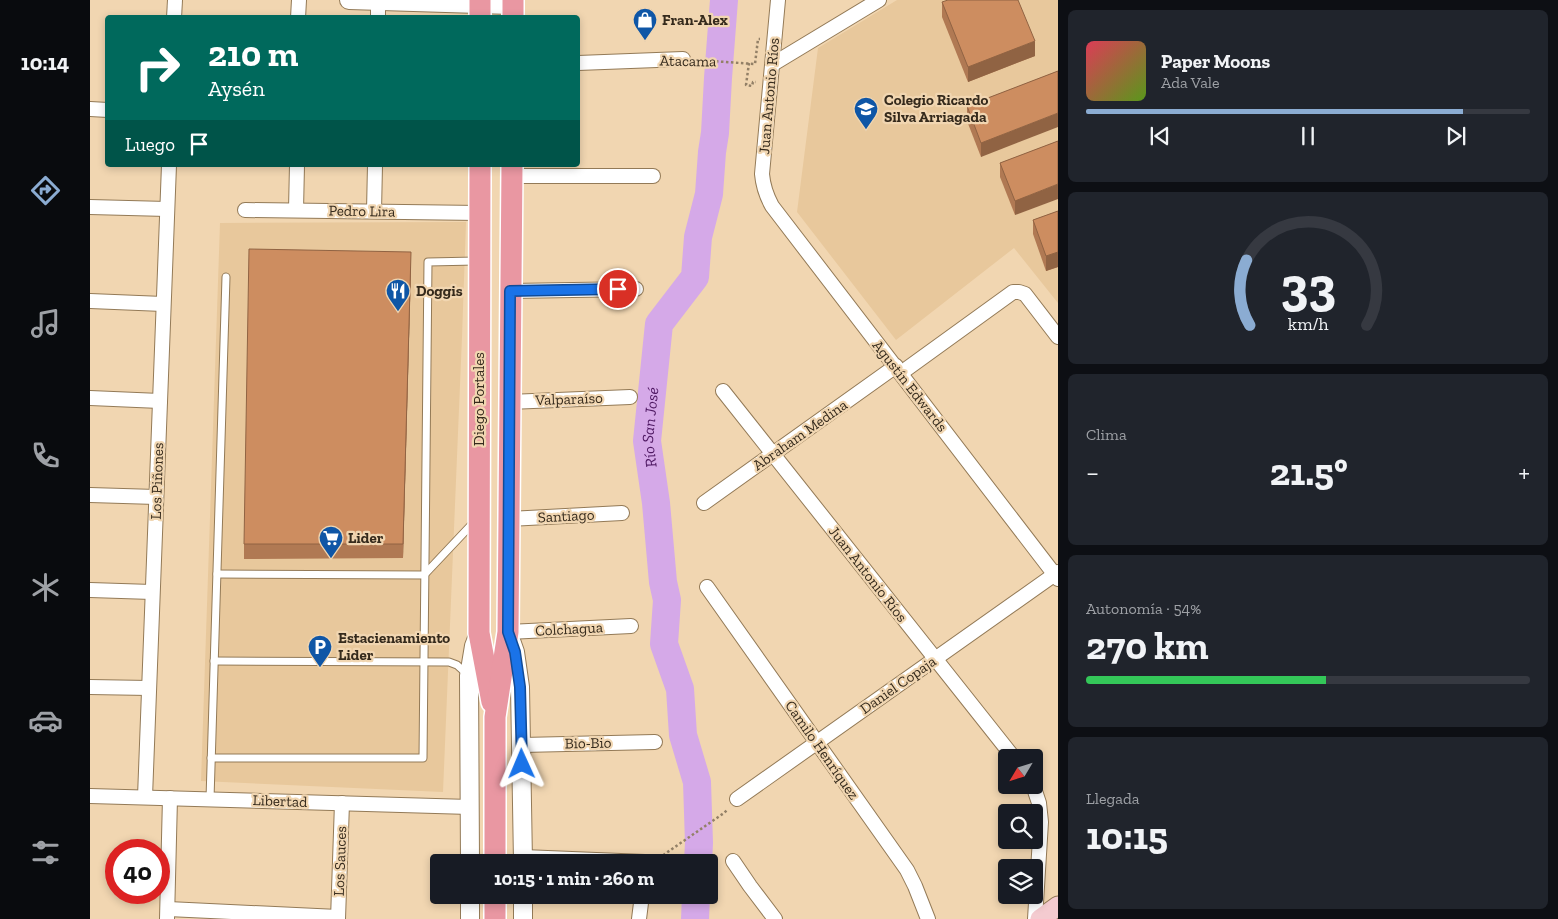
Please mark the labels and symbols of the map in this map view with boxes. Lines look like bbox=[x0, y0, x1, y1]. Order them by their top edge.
shop icon: Fran-Alex bbox=[632, 7, 658, 41]
place label: Fran-Alex bbox=[662, 11, 728, 29]
street label: Juan Antonio Ríos bbox=[755, 37, 783, 155]
street label: Atacama bbox=[659, 52, 717, 70]
place label: Colegio Ricardo Silva Arriagada bbox=[884, 91, 989, 126]
school or university icon: Colegio Ricardo Silva Arriagada bbox=[853, 96, 879, 130]
street label: Pedro Lira bbox=[328, 201, 396, 221]
pin bbox=[597, 268, 639, 310]
restaurant icon: Doggis bbox=[385, 278, 411, 312]
place label: Doggis bbox=[416, 282, 463, 300]
street label: Agustín Edwards bbox=[869, 337, 951, 435]
street label: Diego Portales bbox=[470, 352, 488, 446]
water label: Río San José bbox=[637, 386, 662, 469]
street label: Valparaíso bbox=[534, 389, 603, 409]
street label: Abraham Medina bbox=[749, 396, 851, 474]
street label: Los Piñones bbox=[147, 442, 167, 520]
street label: Santiago bbox=[537, 506, 595, 526]
street label: Juan Antonio Ríos bbox=[825, 522, 911, 626]
supermarket icon: Lider bbox=[318, 525, 344, 559]
place label: Lider bbox=[348, 529, 384, 547]
street label: Colchagua bbox=[535, 618, 603, 640]
place label: Estacienamiento Lider bbox=[338, 629, 450, 664]
parking icon: Estacienamiento Lider bbox=[307, 634, 333, 668]
street label: Daniel Copaja bbox=[856, 652, 940, 718]
street label: Camilo Henríquez bbox=[781, 697, 863, 803]
street label: Bio-Bio bbox=[564, 734, 612, 752]
position arrow bbox=[495, 737, 547, 789]
north arrow bbox=[998, 749, 1042, 794]
street label: Libertad bbox=[252, 791, 308, 811]
street label: Los Sauces bbox=[330, 826, 350, 896]
speed limit sign: 40 bbox=[105, 839, 170, 904]

